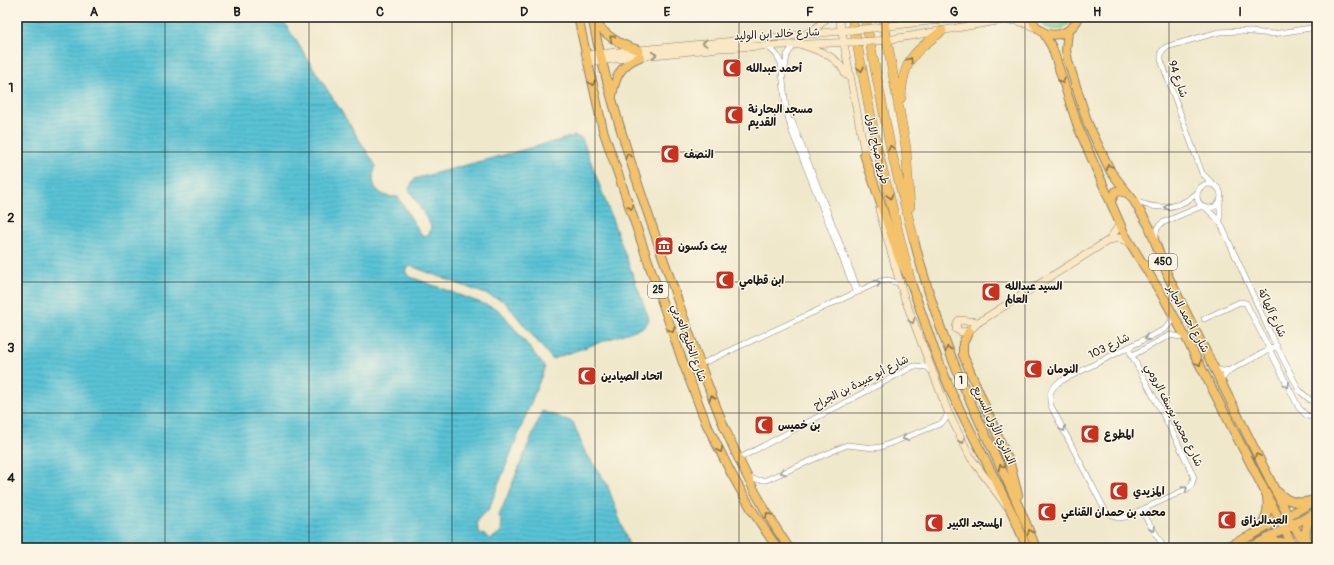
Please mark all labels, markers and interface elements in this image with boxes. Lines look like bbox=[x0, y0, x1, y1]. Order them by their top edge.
text: A bbox=[90, 4, 99, 20]
text: B bbox=[233, 4, 241, 20]
text: C bbox=[376, 4, 384, 20]
text: D bbox=[520, 4, 528, 20]
text: E bbox=[664, 4, 671, 20]
text: F bbox=[806, 4, 814, 20]
text: G bbox=[950, 4, 959, 20]
text: H bbox=[1093, 4, 1101, 20]
text: I bbox=[1238, 4, 1242, 20]
street label: شارع خالد ابن الوليد bbox=[734, 25, 820, 45]
one-way arrow bbox=[609, 36, 616, 43]
one-way arrow bbox=[702, 38, 708, 47]
one-way arrow bbox=[651, 51, 657, 60]
mosque icon: أحمد عبدالله bbox=[721, 57, 743, 79]
one-way arrow bbox=[906, 57, 913, 64]
street label: شارع 94 bbox=[1164, 59, 1190, 100]
place label: أحمد عبدالله bbox=[746, 62, 802, 75]
one-way arrow bbox=[857, 66, 865, 72]
one-way arrow bbox=[1058, 78, 1066, 84]
one-way arrow bbox=[587, 79, 595, 86]
text: 1 bbox=[8, 80, 14, 96]
place label: مسجد البحارنة القديم bbox=[748, 103, 813, 131]
mosque icon: مسجد البحارنة القديم bbox=[723, 104, 745, 126]
street label: طريق صباح الاول bbox=[862, 112, 891, 186]
mosque icon: النصف bbox=[659, 143, 681, 165]
one-way arrow bbox=[887, 145, 895, 151]
place label: النصف bbox=[684, 148, 714, 161]
one-way arrow bbox=[624, 153, 633, 160]
one-way arrow bbox=[1106, 164, 1114, 171]
one-way arrow bbox=[885, 192, 894, 199]
one-way arrow bbox=[1164, 202, 1170, 211]
one-way arrow bbox=[626, 203, 634, 210]
text: 2 bbox=[7, 210, 15, 226]
museum icon: بيت دكسون bbox=[653, 235, 675, 257]
place label: بيت دكسون bbox=[678, 240, 727, 254]
road number: 450 bbox=[1149, 254, 1177, 270]
mosque icon: ابن قطامي bbox=[714, 269, 736, 291]
place label: ابن قطامي bbox=[739, 274, 784, 290]
one-way arrow bbox=[874, 280, 881, 288]
place label: السيد عبدالله العالم bbox=[1005, 280, 1062, 307]
mosque icon: السيد عبدالله العالم bbox=[980, 281, 1002, 303]
road number: 25 bbox=[648, 282, 668, 298]
street label: شارع أحمد الجابر bbox=[1162, 282, 1212, 356]
street label: شارع آلهاكة bbox=[1253, 287, 1289, 340]
street label: شارع الخليج العربي bbox=[665, 302, 709, 385]
one-way arrow bbox=[908, 318, 916, 325]
one-way arrow bbox=[668, 326, 676, 333]
street label: شارع 103 bbox=[1086, 330, 1133, 363]
one-way arrow bbox=[1144, 333, 1151, 341]
text: 3 bbox=[7, 340, 15, 356]
one-way arrow bbox=[945, 345, 953, 352]
street label: شارع أبو عبيدة بن الجراح bbox=[811, 352, 912, 413]
mosque icon: النومان bbox=[1022, 358, 1044, 380]
one-way arrow bbox=[1194, 359, 1202, 367]
street label: شارع محمد يوسف الرومي bbox=[1139, 361, 1206, 470]
place label: النومان bbox=[1047, 363, 1078, 377]
mosque icon: اتحاد الصيادين bbox=[576, 365, 598, 387]
place label: اتحاد الصيادين bbox=[601, 370, 663, 383]
road number: 1 bbox=[955, 373, 967, 389]
one-way arrow bbox=[1282, 381, 1290, 388]
street label: الدائري الأول السريع bbox=[968, 383, 1019, 467]
one-way arrow bbox=[708, 395, 716, 402]
mosque icon: بن خميس bbox=[753, 414, 775, 436]
place label: بن خميس bbox=[778, 419, 820, 432]
mosque icon: المطوع bbox=[1079, 423, 1101, 445]
one-way arrow bbox=[1059, 425, 1066, 433]
place label: المطوع bbox=[1104, 428, 1134, 442]
one-way arrow bbox=[902, 433, 909, 441]
one-way arrow bbox=[957, 437, 965, 444]
one-way arrow bbox=[715, 446, 723, 454]
one-way arrow bbox=[1254, 452, 1262, 460]
one-way arrow bbox=[998, 464, 1006, 472]
one-way arrow bbox=[779, 468, 786, 476]
text: 4 bbox=[7, 470, 15, 486]
mosque icon: المزيدي bbox=[1108, 480, 1130, 502]
place label: المزيدي bbox=[1133, 485, 1165, 500]
one-way arrow bbox=[1181, 486, 1188, 494]
mosque icon: محمد بن حمدان القناعي bbox=[1036, 501, 1058, 523]
place label: محمد بن حمدان القناعي bbox=[1061, 506, 1166, 522]
mosque icon: العبدالرزاق bbox=[1216, 509, 1238, 531]
one-way arrow bbox=[766, 512, 773, 519]
mosque icon: المسجد الكبير bbox=[923, 512, 945, 534]
place label: العبدالرزاق bbox=[1241, 514, 1288, 527]
place label: المسجد الكبير bbox=[947, 517, 1002, 530]
one-way arrow bbox=[1148, 525, 1155, 532]
one-way arrow bbox=[1026, 528, 1034, 535]

